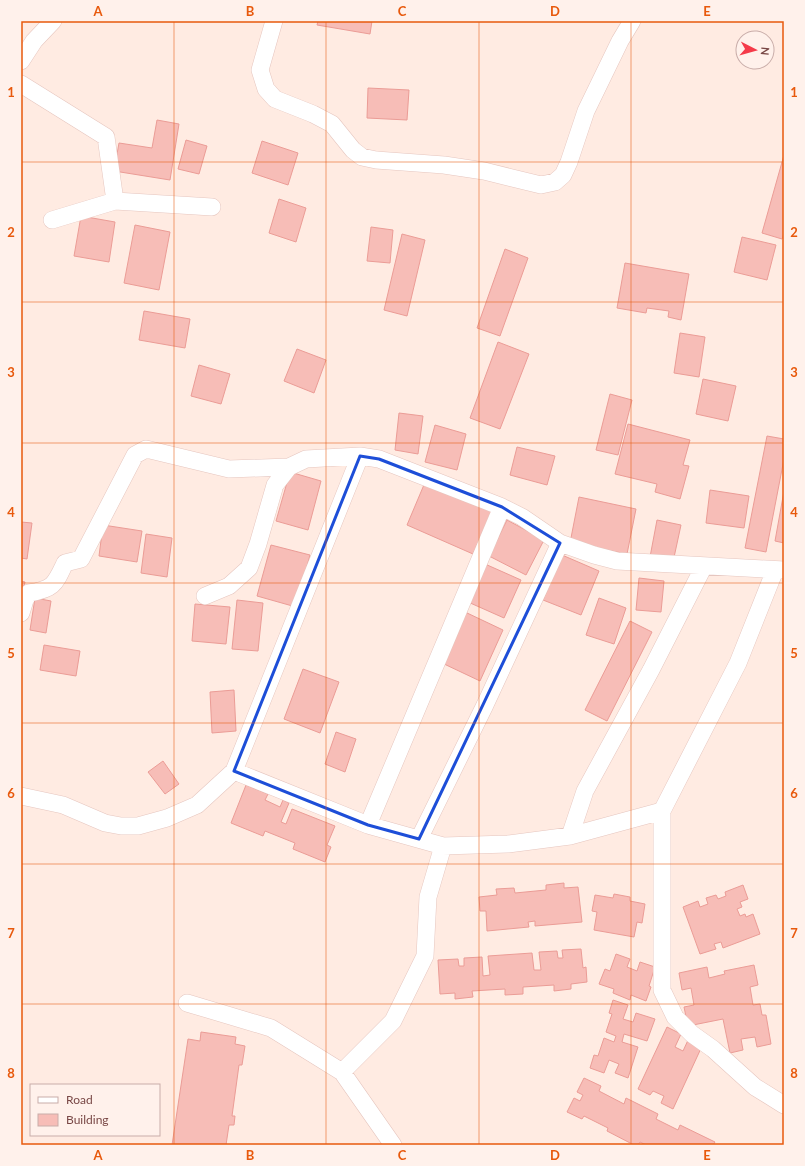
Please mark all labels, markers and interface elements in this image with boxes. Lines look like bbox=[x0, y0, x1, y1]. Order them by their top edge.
text: A bbox=[92, 3, 103, 19]
text: B bbox=[246, 3, 255, 19]
text: C bbox=[398, 3, 407, 19]
text: D bbox=[550, 3, 560, 19]
text: E bbox=[703, 3, 711, 19]
north arrow bbox=[735, 30, 775, 70]
text: N bbox=[759, 46, 772, 56]
text: 1 bbox=[7, 84, 15, 100]
text: 1 bbox=[790, 84, 798, 100]
text: 2 bbox=[7, 224, 15, 240]
text: 2 bbox=[790, 224, 798, 240]
text: 3 bbox=[7, 364, 15, 380]
text: 3 bbox=[790, 364, 798, 380]
text: 4 bbox=[7, 504, 15, 520]
text: 4 bbox=[790, 504, 798, 520]
text: 5 bbox=[7, 645, 15, 661]
text: 5 bbox=[790, 645, 798, 661]
text: 6 bbox=[7, 785, 15, 801]
text: 6 bbox=[790, 785, 798, 801]
text: 7 bbox=[7, 925, 15, 941]
text: 7 bbox=[790, 925, 798, 941]
text: 8 bbox=[7, 1065, 15, 1081]
text: 8 bbox=[790, 1065, 798, 1081]
legend bbox=[30, 1084, 160, 1136]
text: Road bbox=[66, 1092, 93, 1107]
text: Building bbox=[66, 1112, 109, 1127]
text: A bbox=[92, 1147, 103, 1163]
text: B bbox=[246, 1147, 255, 1163]
text: C bbox=[398, 1147, 407, 1163]
text: D bbox=[550, 1147, 560, 1163]
text: E bbox=[703, 1147, 711, 1163]

